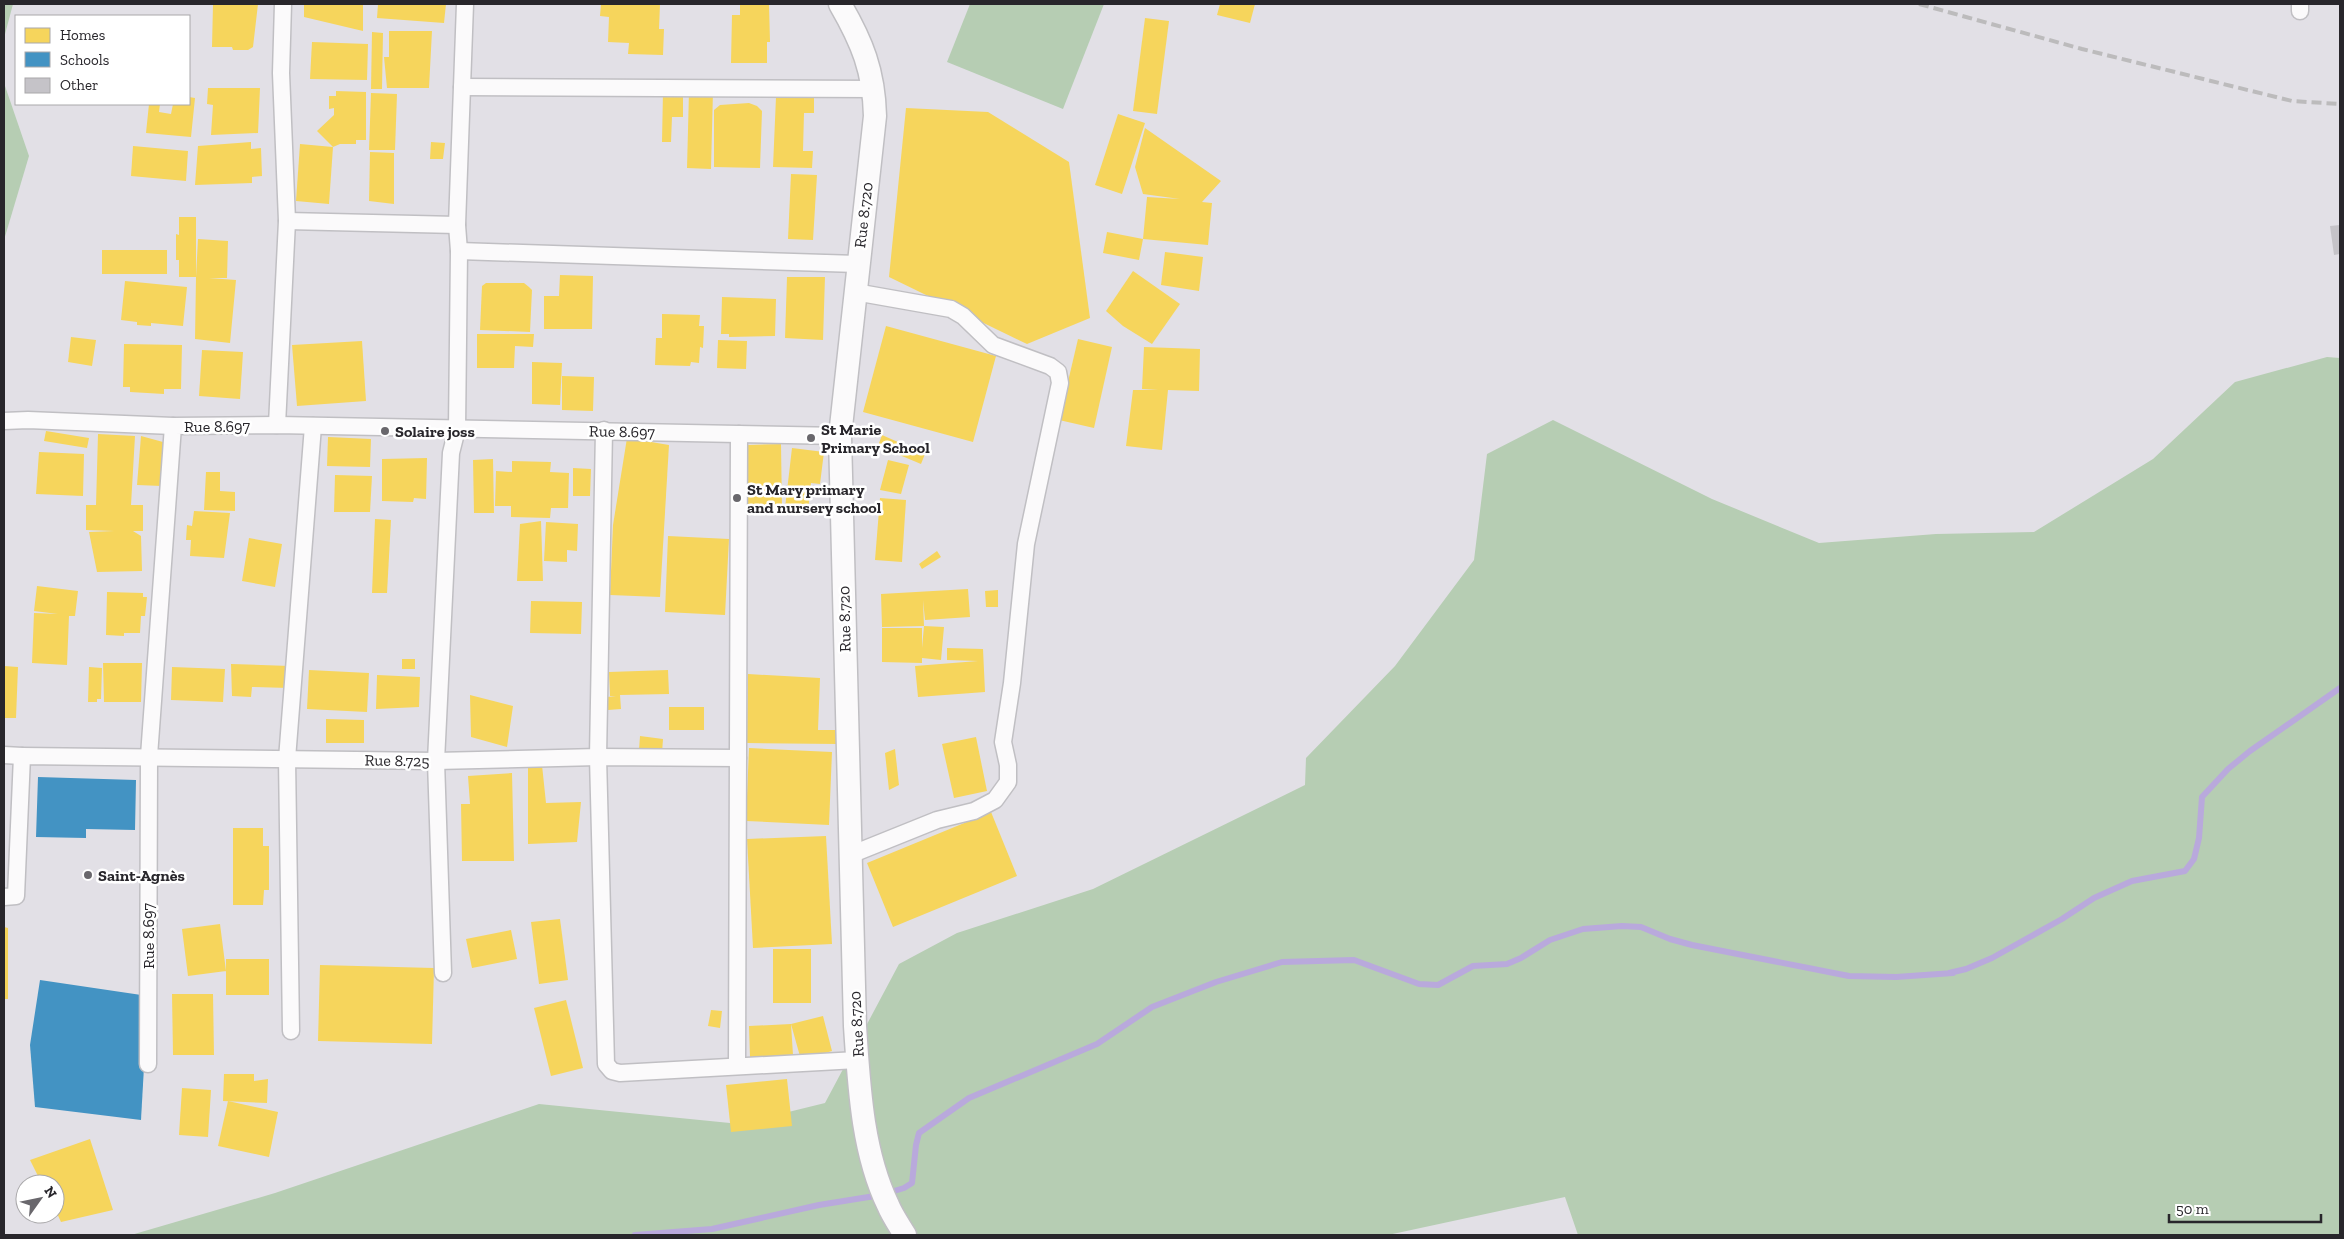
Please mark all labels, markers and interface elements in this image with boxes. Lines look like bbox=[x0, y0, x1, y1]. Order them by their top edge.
legend bbox=[15, 15, 190, 105]
text: Homes bbox=[60, 26, 105, 44]
text: Schools bbox=[60, 51, 109, 69]
text: Other bbox=[60, 76, 98, 94]
street label: Rue 8.720 bbox=[850, 181, 877, 249]
street label: Rue 8.697 bbox=[184, 417, 250, 436]
place label: St Marie Primary School bbox=[821, 420, 930, 457]
street label: Rue 8.697 bbox=[589, 421, 656, 442]
place label: Solaire joss bbox=[395, 422, 475, 441]
marker: Solaire joss bbox=[379, 425, 391, 437]
marker: St Marie Primary School bbox=[805, 432, 817, 444]
place label: St Mary primary and nursery school bbox=[747, 480, 882, 517]
marker: St Mary primary and nursery school bbox=[731, 492, 743, 504]
street label: Rue 8.720 bbox=[834, 586, 855, 652]
street label: Rue 8.725 bbox=[364, 750, 430, 771]
place label: Saint-Agnès bbox=[98, 866, 185, 885]
marker: Saint-Agnès bbox=[82, 869, 94, 881]
street label: Rue 8.697 bbox=[139, 903, 158, 969]
street label: Rue 8.720 bbox=[845, 990, 868, 1057]
north arrow bbox=[15, 1174, 65, 1224]
text: N bbox=[40, 1183, 61, 1202]
scale bar bbox=[2169, 1192, 2322, 1224]
text: 50 m bbox=[2176, 1200, 2209, 1218]

